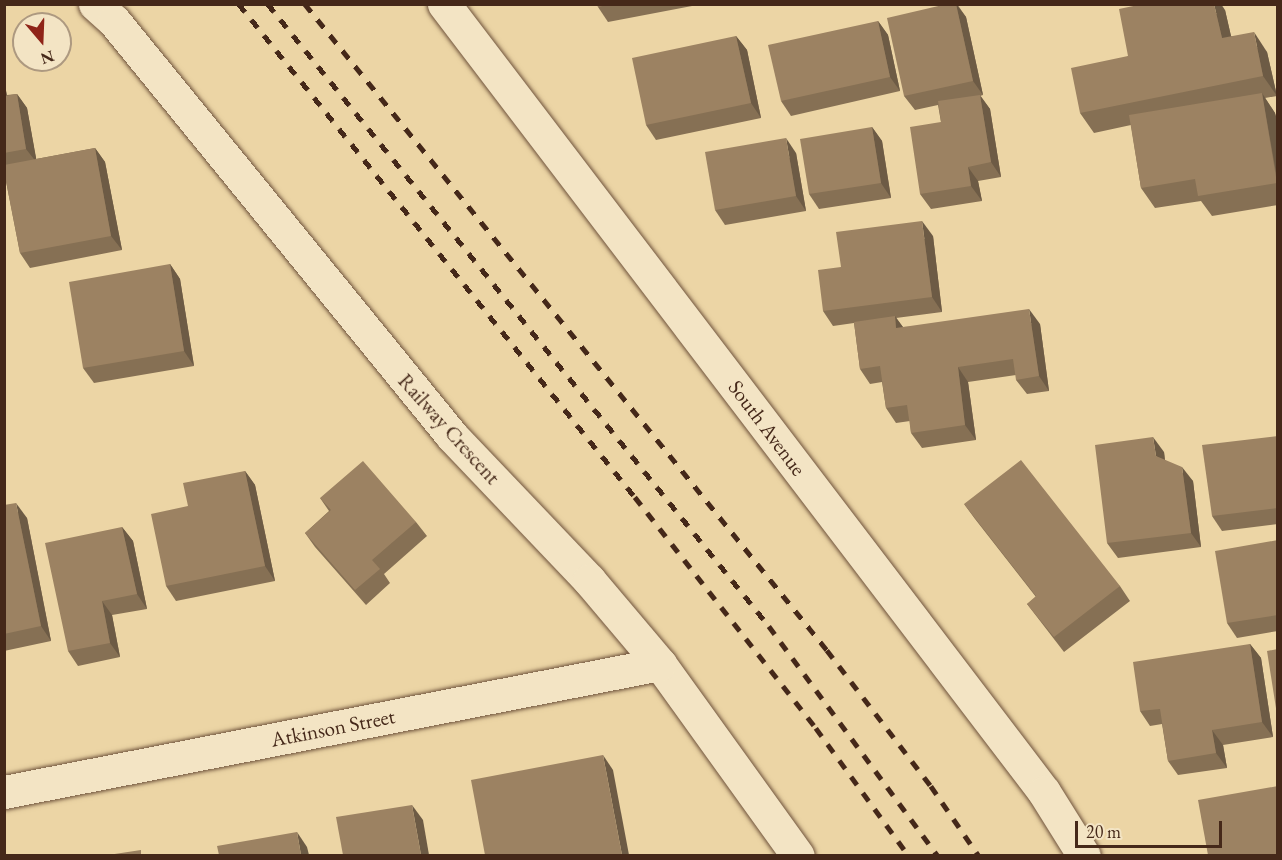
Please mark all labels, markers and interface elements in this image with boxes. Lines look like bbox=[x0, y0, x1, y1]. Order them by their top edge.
north arrow bbox=[12, 12, 72, 72]
text: N bbox=[38, 46, 57, 70]
street label: Railway Crescent bbox=[393, 369, 505, 489]
street label: South Avenue bbox=[723, 375, 811, 481]
street label: Atkinson Street bbox=[269, 704, 397, 752]
scale bar bbox=[1078, 809, 1225, 847]
text: 20 m bbox=[1086, 820, 1121, 843]

